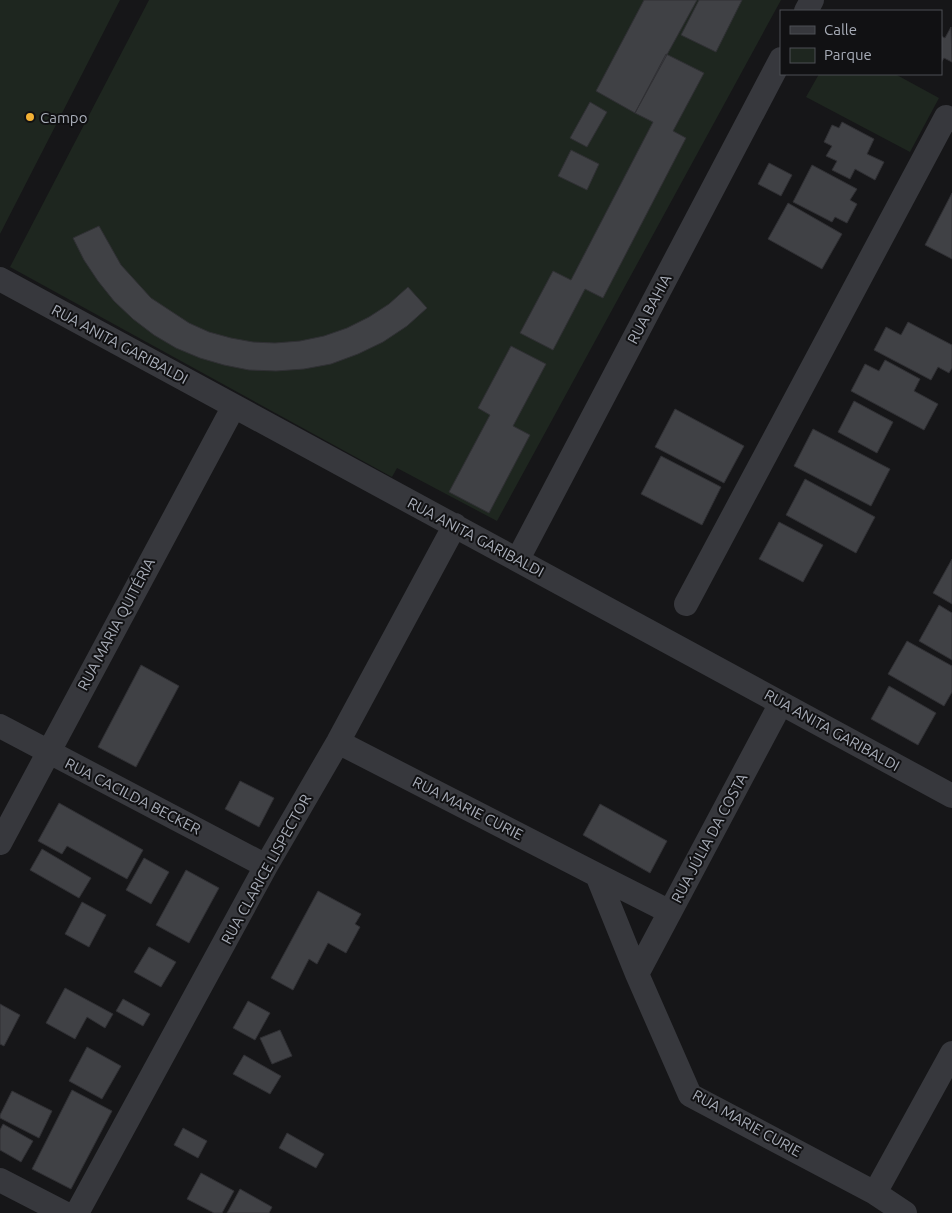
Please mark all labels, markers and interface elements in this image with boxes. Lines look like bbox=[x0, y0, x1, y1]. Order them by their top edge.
legend bbox=[780, 10, 942, 75]
text: Calle bbox=[824, 21, 857, 38]
text: Parque bbox=[824, 46, 872, 63]
place label: Campo bbox=[40, 109, 87, 126]
marker: Campo bbox=[24, 111, 36, 123]
street label: RUA BAHIA bbox=[624, 271, 674, 347]
street label: RUA ANITA GARIBALDI bbox=[49, 301, 191, 387]
street label: RUA ANITA GARIBALDI bbox=[405, 494, 547, 580]
street label: RUA MARIA QUITÉRIA bbox=[74, 555, 158, 693]
street label: RUA ANITA GARIBALDI bbox=[761, 686, 903, 774]
street label: RUA CACILDA BECKER bbox=[62, 754, 204, 838]
street label: RUA JÚLIA DA COSTA bbox=[668, 770, 751, 906]
street label: RUA MARIE CURIE bbox=[410, 773, 526, 843]
street label: RUA CLARICE LISPECTOR bbox=[218, 791, 314, 947]
street label: RUA MARIE CURIE bbox=[690, 1086, 804, 1160]

